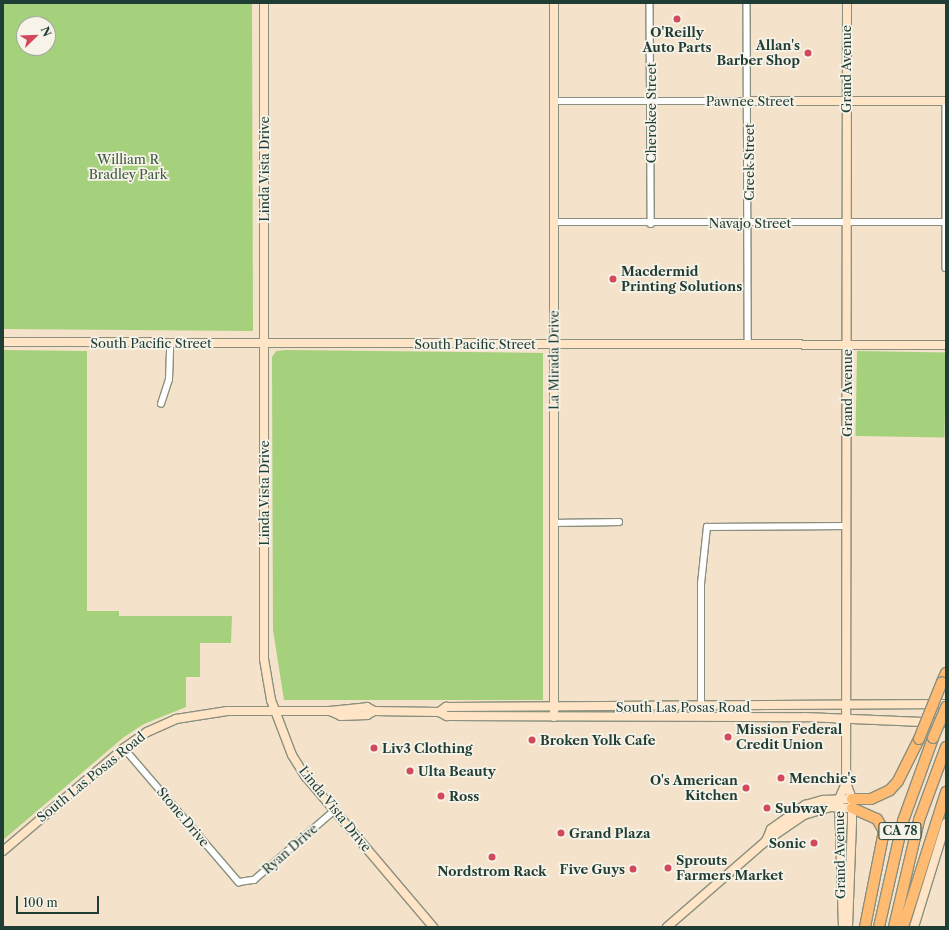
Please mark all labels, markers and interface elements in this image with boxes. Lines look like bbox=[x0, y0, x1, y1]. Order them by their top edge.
marker: O'Reilly Auto Parts bbox=[672, 14, 682, 24]
north arrow bbox=[16, 16, 56, 56]
text: N bbox=[38, 25, 54, 39]
place label: O'Reilly Auto Parts bbox=[642, 25, 712, 56]
street label: Grand Avenue bbox=[838, 25, 854, 113]
place label: Allan's Barber Shop bbox=[716, 38, 800, 69]
marker: Allan's Barber Shop bbox=[803, 48, 813, 58]
street label: Cherokee Street bbox=[643, 63, 659, 163]
street label: Pawnee Street bbox=[706, 93, 794, 109]
street label: Linda Vista Drive bbox=[256, 116, 272, 222]
street label: Creek Street bbox=[741, 123, 757, 201]
park label: William R Bradley Park bbox=[88, 152, 168, 183]
street label: Navajo Street bbox=[709, 215, 791, 231]
place label: Macdermid Printing Solutions bbox=[621, 264, 742, 295]
marker: Macdermid Printing Solutions bbox=[608, 274, 618, 284]
street label: La Mirada Drive bbox=[546, 310, 562, 410]
street label: South Pacific Street bbox=[90, 335, 212, 351]
street label: South Pacific Street bbox=[414, 336, 536, 352]
street label: Grand Avenue bbox=[839, 349, 855, 437]
street label: Linda Vista Drive bbox=[256, 440, 272, 546]
street label: South Las Posas Road bbox=[616, 699, 750, 715]
place label: Mission Federal Credit Union bbox=[736, 722, 842, 753]
street label: South Las Posas Road bbox=[34, 729, 148, 825]
place label: Broken Yolk Cafe bbox=[540, 732, 656, 748]
marker: Mission Federal Credit Union bbox=[723, 732, 733, 742]
marker: Broken Yolk Cafe bbox=[527, 735, 537, 745]
place label: Liv3 Clothing bbox=[382, 740, 473, 756]
marker: Liv3 Clothing bbox=[369, 743, 379, 753]
street label: Linda Vista Drive bbox=[295, 763, 375, 855]
place label: Ulta Beauty bbox=[418, 763, 496, 779]
marker: Ulta Beauty bbox=[405, 766, 415, 776]
place label: Menchie's bbox=[789, 770, 856, 786]
place label: O's American Kitchen bbox=[649, 773, 738, 804]
marker: Menchie's bbox=[776, 773, 786, 783]
marker: O's American Kitchen bbox=[741, 783, 751, 793]
street label: Stone Drive bbox=[154, 784, 212, 850]
place label: Ross bbox=[449, 788, 479, 804]
marker: Ross bbox=[436, 791, 446, 801]
place label: Subway bbox=[775, 800, 828, 816]
marker: Subway bbox=[762, 803, 772, 813]
street label: Grand Avenue bbox=[831, 811, 849, 899]
street label: Ryan Drive bbox=[259, 821, 321, 877]
road number: CA 78 bbox=[878, 821, 922, 841]
place label: Grand Plaza bbox=[569, 825, 651, 841]
marker: Grand Plaza bbox=[556, 828, 566, 838]
place label: Sonic bbox=[769, 835, 806, 851]
marker: Sonic bbox=[809, 838, 819, 848]
marker: Nordstrom Rack bbox=[487, 852, 497, 862]
place label: Sprouts Farmers Market bbox=[676, 853, 783, 884]
place label: Five Guys bbox=[560, 861, 625, 877]
place label: Nordstrom Rack bbox=[437, 863, 547, 879]
marker: Sprouts Farmers Market bbox=[663, 863, 673, 873]
marker: Five Guys bbox=[628, 864, 638, 874]
scale bar bbox=[18, 888, 101, 914]
text: 100 m bbox=[23, 895, 58, 910]

